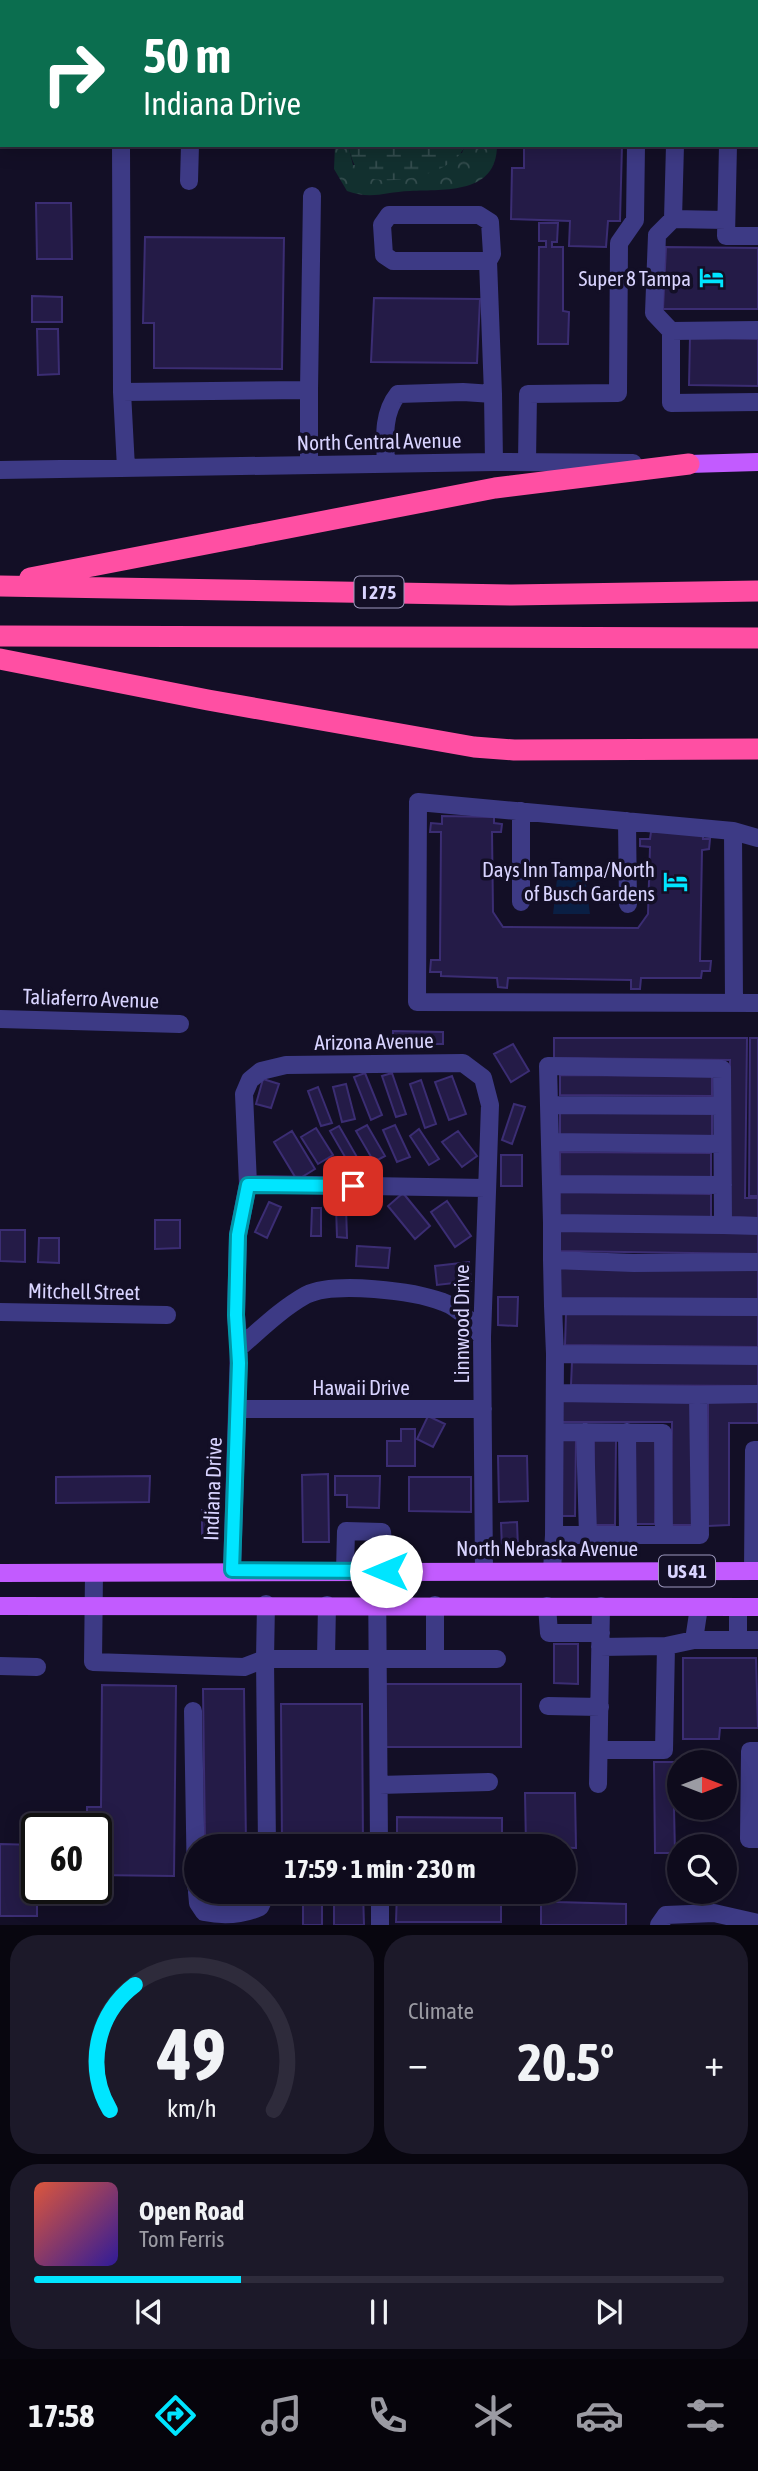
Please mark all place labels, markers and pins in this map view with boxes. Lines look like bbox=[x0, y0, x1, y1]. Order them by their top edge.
hotel icon: Super 8 Tampa bbox=[697, 264, 725, 292]
place label: Super 8 Tampa bbox=[578, 266, 691, 290]
place label: Days Inn Tampa/North of Busch Gardens bbox=[482, 857, 655, 905]
hotel icon: Days Inn Tampa/North of Busch Gardens bbox=[661, 867, 689, 895]
pin bbox=[323, 1156, 383, 1216]

